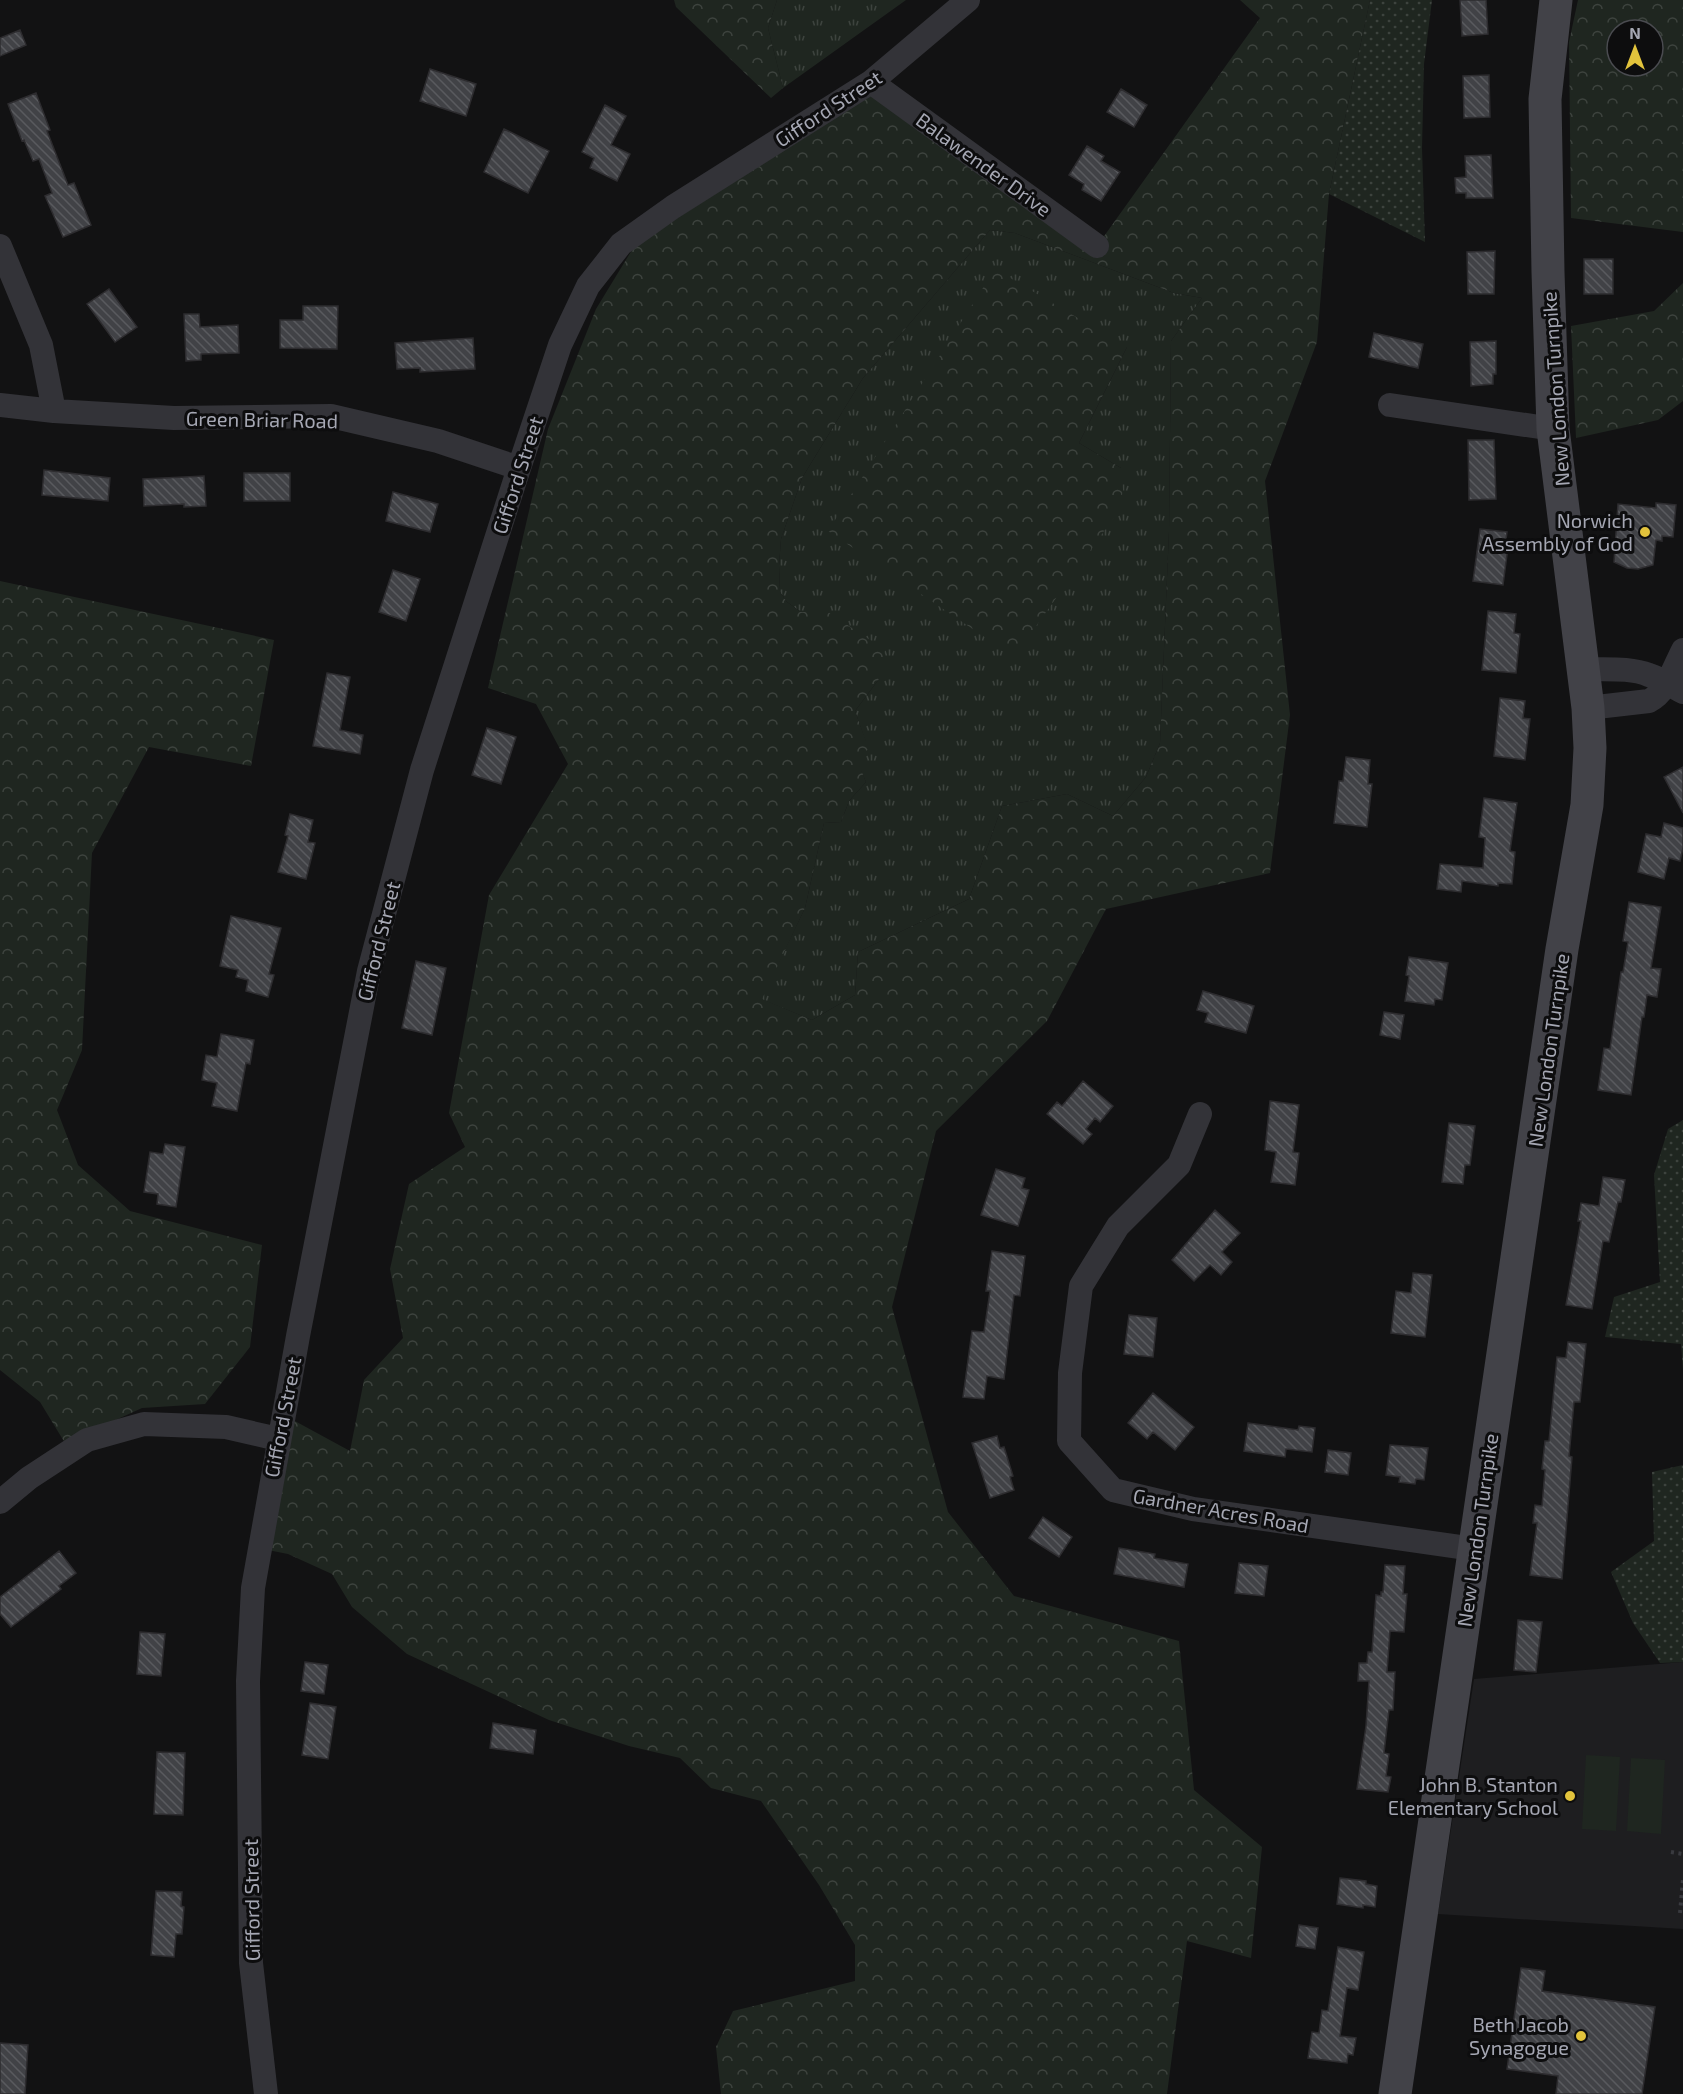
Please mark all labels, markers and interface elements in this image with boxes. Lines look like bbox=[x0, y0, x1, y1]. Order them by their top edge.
north arrow bbox=[1605, 18, 1665, 78]
text: N bbox=[1629, 23, 1641, 42]
street label: Gifford Street bbox=[770, 64, 886, 151]
street label: Balawender Drive bbox=[912, 107, 1056, 221]
street label: New London Turnpike bbox=[1536, 291, 1574, 487]
street label: Green Briar Road bbox=[186, 406, 338, 432]
street label: Gifford Street bbox=[487, 413, 547, 537]
place label: Norwich Assembly of God bbox=[1482, 508, 1633, 555]
marker: Norwich Assembly of God bbox=[1638, 525, 1652, 539]
street label: Gifford Street bbox=[352, 878, 405, 1003]
street label: New London Turnpike bbox=[1523, 952, 1573, 1148]
street label: Gifford Street bbox=[259, 1354, 306, 1479]
street label: New London Turnpike bbox=[1452, 1432, 1502, 1628]
street label: Gardner Acres Road bbox=[1131, 1483, 1311, 1537]
place label: John B. Stanton Elementary School bbox=[1388, 1772, 1558, 1819]
marker: John B. Stanton Elementary School bbox=[1563, 1789, 1577, 1803]
street label: Gifford Street bbox=[238, 1838, 264, 1961]
place label: Beth Jacob Synagogue bbox=[1469, 2012, 1569, 2059]
marker: Beth Jacob Synagogue bbox=[1574, 2029, 1588, 2043]

